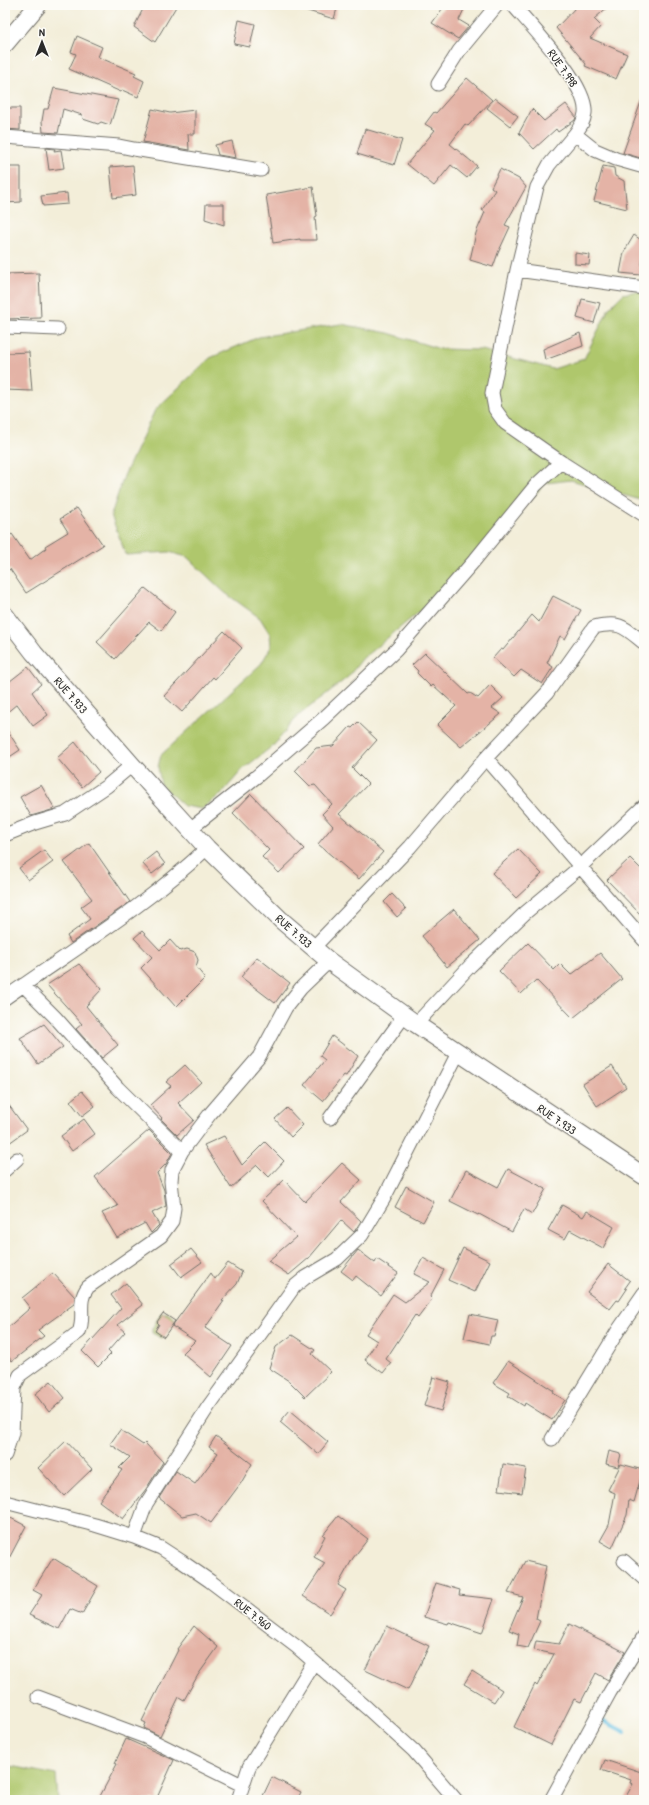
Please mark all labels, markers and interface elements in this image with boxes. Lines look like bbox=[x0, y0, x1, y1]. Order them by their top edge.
north arrow bbox=[22, 22, 62, 62]
text: N bbox=[39, 25, 45, 39]
street label: RUE 7.998 bbox=[544, 46, 582, 90]
street label: RUE 7.933 bbox=[50, 673, 92, 717]
street label: RUE 7.933 bbox=[272, 910, 316, 952]
street label: RUE 7.933 bbox=[534, 1100, 580, 1138]
street label: RUE 7.960 bbox=[231, 1594, 275, 1634]

